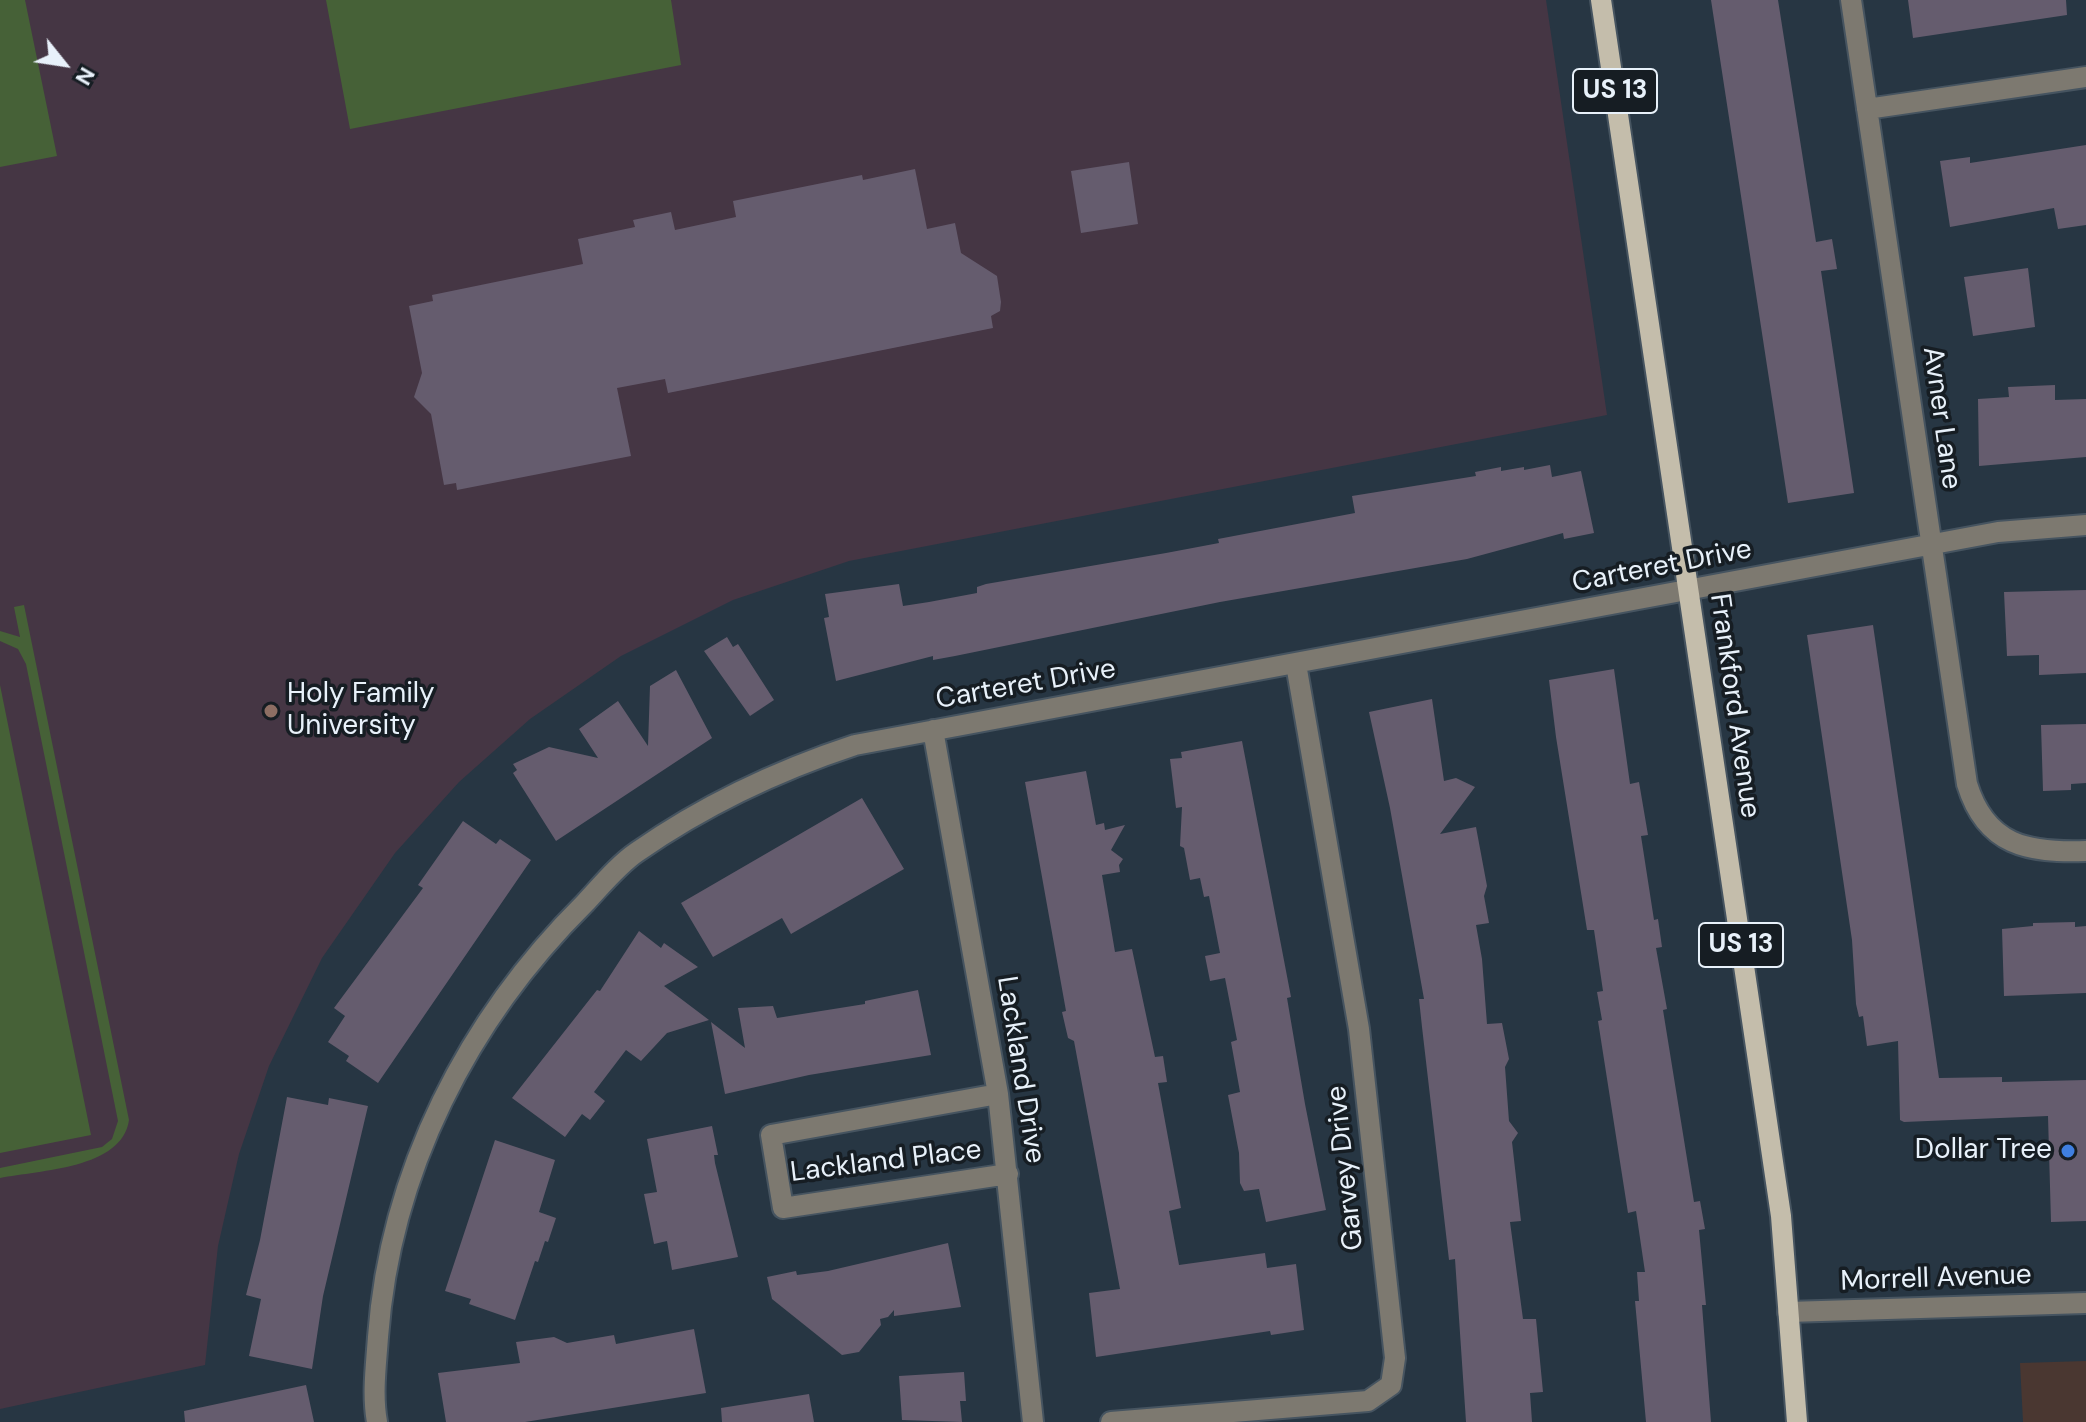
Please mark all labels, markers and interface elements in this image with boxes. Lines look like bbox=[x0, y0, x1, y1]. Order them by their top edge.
north arrow bbox=[24, 24, 104, 104]
text: N bbox=[69, 62, 102, 90]
road number: US 13 bbox=[1573, 69, 1657, 113]
street label: Avner Lane bbox=[1914, 345, 1968, 491]
street label: Carteret Drive bbox=[1569, 533, 1755, 601]
street label: Frankford Avenue bbox=[1702, 592, 1766, 820]
street label: Carteret Drive bbox=[933, 653, 1119, 717]
place label: Holy Family University bbox=[287, 678, 435, 744]
marker: Holy Family University bbox=[262, 702, 280, 720]
road number: US 13 bbox=[1699, 923, 1783, 967]
street label: Lackland Drive bbox=[989, 974, 1051, 1166]
street label: Garvey Drive bbox=[1321, 1084, 1371, 1252]
street label: Lackland Place bbox=[789, 1134, 983, 1190]
place label: Dollar Tree bbox=[1915, 1134, 2052, 1168]
marker: Dollar Tree bbox=[2059, 1142, 2077, 1160]
street label: Morrell Avenue bbox=[1840, 1259, 2032, 1299]

